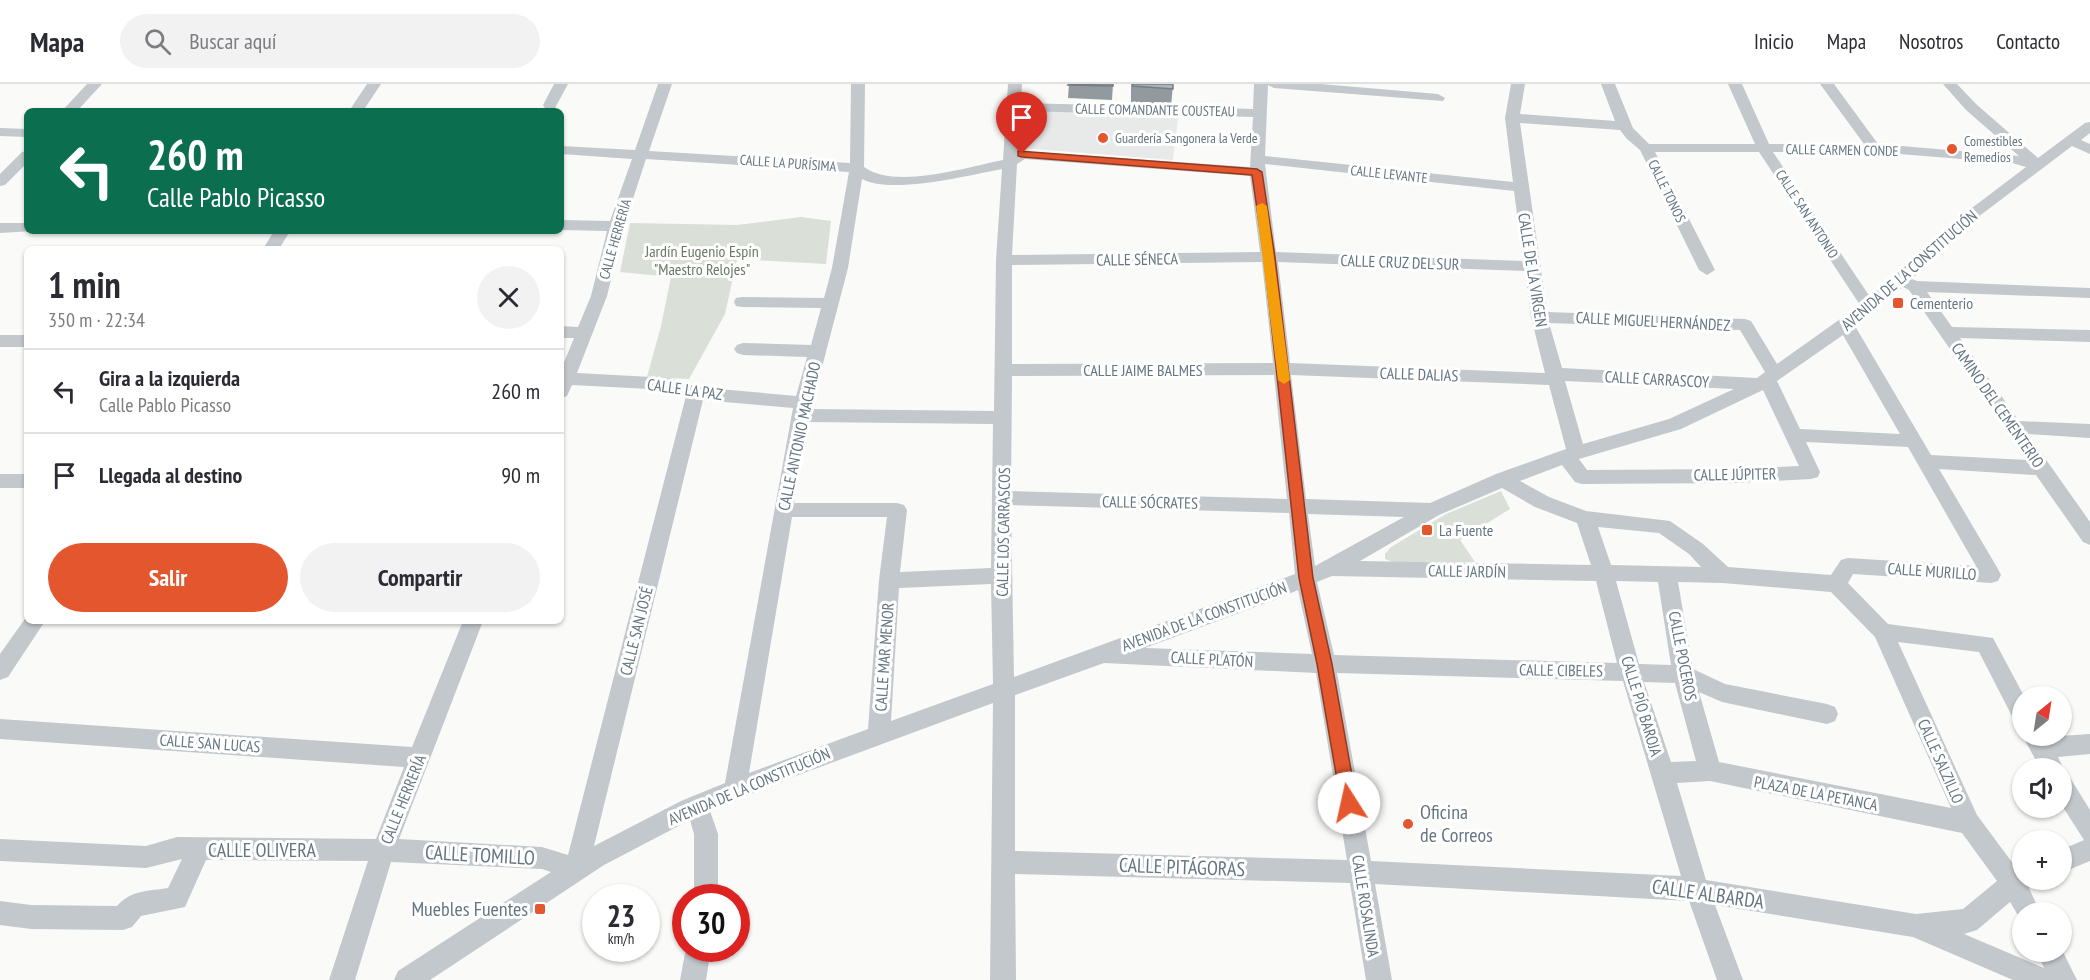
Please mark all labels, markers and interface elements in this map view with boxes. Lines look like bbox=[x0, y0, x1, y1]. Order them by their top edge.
search box bbox=[120, 14, 540, 68]
text: Mapa bbox=[30, 23, 84, 60]
icon: search bbox=[141, 25, 174, 58]
text: Buscar aquí bbox=[189, 27, 277, 55]
text: Inicio bbox=[1754, 28, 1794, 55]
text: Mapa bbox=[1827, 28, 1866, 55]
text: Nosotros bbox=[1899, 28, 1963, 55]
text: Contacto bbox=[1996, 28, 2060, 55]
pin bbox=[996, 92, 1047, 154]
street label: CALLE COMANDANTE COUSTEAU bbox=[1075, 100, 1235, 120]
icon: arrive bbox=[1005, 101, 1038, 134]
text: 260 m bbox=[147, 127, 244, 182]
place label: Guardería Sangonera la Verde bbox=[1115, 129, 1258, 147]
marker: Guardería Sangonera la Verde bbox=[1096, 131, 1110, 145]
icon: left bbox=[48, 132, 126, 210]
place label: Comestibles Remedios bbox=[1964, 132, 2023, 166]
street label: CALLE CARMEN CONDE bbox=[1785, 140, 1899, 160]
marker: Comestibles Remedios bbox=[1945, 142, 1959, 156]
street label: CALLE LA PURÍSIMA bbox=[739, 151, 837, 175]
street label: CALLE TONOS bbox=[1644, 157, 1690, 225]
street label: CALLE LEVANTE bbox=[1350, 161, 1428, 187]
street label: CALLE SAN ANTONIO bbox=[1772, 166, 1843, 262]
text: Calle Pablo Picasso bbox=[147, 180, 325, 214]
street label: CALLE HERRERÍA bbox=[595, 196, 635, 281]
street label: AVENIDA DE LA CONSTITUCIÓN bbox=[1837, 205, 1981, 335]
street label: CALLE DE LA VIRGEN bbox=[1514, 212, 1552, 328]
park label: Jardín Eugenio Espín "Maestro Relojes" bbox=[644, 241, 759, 279]
street label: CALLE SÉNECA bbox=[1096, 248, 1178, 270]
street label: CALLE CRUZ DEL SUR bbox=[1340, 250, 1460, 274]
text: 1 min bbox=[48, 261, 121, 308]
button: close bbox=[477, 266, 540, 329]
place label: Cementerio bbox=[1910, 293, 1973, 313]
marker: Cementerio bbox=[1891, 296, 1905, 310]
text: 350 m · 22:34 bbox=[48, 307, 145, 333]
street label: CALLE MIGUEL HERNÁNDEZ bbox=[1575, 307, 1731, 335]
street label: CAMINO DEL CEMENTERIO bbox=[1947, 339, 2049, 472]
street label: CALLE ANTONIO MACHADO bbox=[773, 360, 825, 512]
street label: CALLE JAIME BALMES bbox=[1083, 360, 1203, 380]
street label: CALLE DALIAS bbox=[1379, 363, 1459, 385]
text: Gira a la izquierda bbox=[99, 364, 240, 392]
street label: CALLE CARRASCOY bbox=[1604, 366, 1710, 392]
street label: CALLE LA PAZ bbox=[646, 374, 724, 404]
icon: left bbox=[48, 375, 81, 408]
text: 260 m bbox=[491, 377, 540, 405]
text: Calle Pablo Picasso bbox=[99, 392, 231, 418]
icon: arrive bbox=[48, 459, 81, 492]
text: Llegada al destino bbox=[99, 461, 242, 489]
text: 90 m bbox=[501, 461, 540, 489]
street label: CALLE JÚPITER bbox=[1693, 463, 1777, 485]
street label: CALLE LOS CARRASCOS bbox=[992, 467, 1014, 597]
street label: CALLE SÓCRATES bbox=[1102, 491, 1198, 513]
place label: La Fuente bbox=[1439, 520, 1493, 540]
marker: La Fuente bbox=[1420, 523, 1434, 537]
button: Salir bbox=[48, 543, 288, 612]
button: Compartir bbox=[300, 543, 540, 612]
street label: CALLE MURILLO bbox=[1887, 558, 1977, 584]
street label: CALLE JARDÍN bbox=[1428, 560, 1506, 582]
street label: AVENIDA DE LA CONSTITUCIÓN bbox=[1119, 577, 1289, 655]
street label: CALLE SAN JOSÉ bbox=[615, 584, 657, 677]
street label: CALLE MAR MENOR bbox=[870, 602, 898, 712]
street label: CALLE POCEROS bbox=[1665, 609, 1702, 703]
street label: CALLE PLATÓN bbox=[1170, 647, 1254, 671]
street label: CALLE PÍO BAROJA bbox=[1617, 654, 1667, 759]
street label: CALLE CIBELES bbox=[1519, 659, 1603, 681]
north arrow bbox=[2012, 686, 2072, 746]
map controls bbox=[2012, 686, 2072, 962]
street label: CALLE SALZILLO bbox=[1914, 716, 1969, 806]
street label: CALLE SAN LUCAS bbox=[159, 730, 261, 757]
street label: AVENIDA DE LA CONSTITUCIÓN bbox=[665, 743, 833, 829]
street label: CALLE HERRERÍA bbox=[376, 751, 430, 847]
button: sound bbox=[2012, 758, 2072, 818]
position arrow bbox=[1317, 771, 1381, 835]
street label: PLAZA DE LA PETANCA bbox=[1753, 771, 1880, 815]
place label: Oficina de Correos bbox=[1420, 799, 1493, 848]
marker: Oficina de Correos bbox=[1401, 817, 1415, 831]
button: + bbox=[2012, 830, 2072, 890]
street label: CALLE OLIVERA bbox=[208, 837, 316, 863]
street label: CALLE TOMILLO bbox=[424, 839, 536, 871]
street label: CALLE PITÁGORAS bbox=[1119, 852, 1245, 882]
street label: CALLE ROSALINDA bbox=[1348, 854, 1384, 959]
street label: CALLE ALBARDA bbox=[1650, 873, 1766, 915]
speed limit sign: 30 bbox=[672, 884, 750, 962]
place label: Muebles Fuentes bbox=[411, 896, 528, 922]
text: 23 bbox=[607, 896, 635, 935]
marker: Muebles Fuentes bbox=[533, 902, 547, 916]
button: − bbox=[2012, 902, 2072, 962]
text: km/h bbox=[608, 929, 634, 948]

